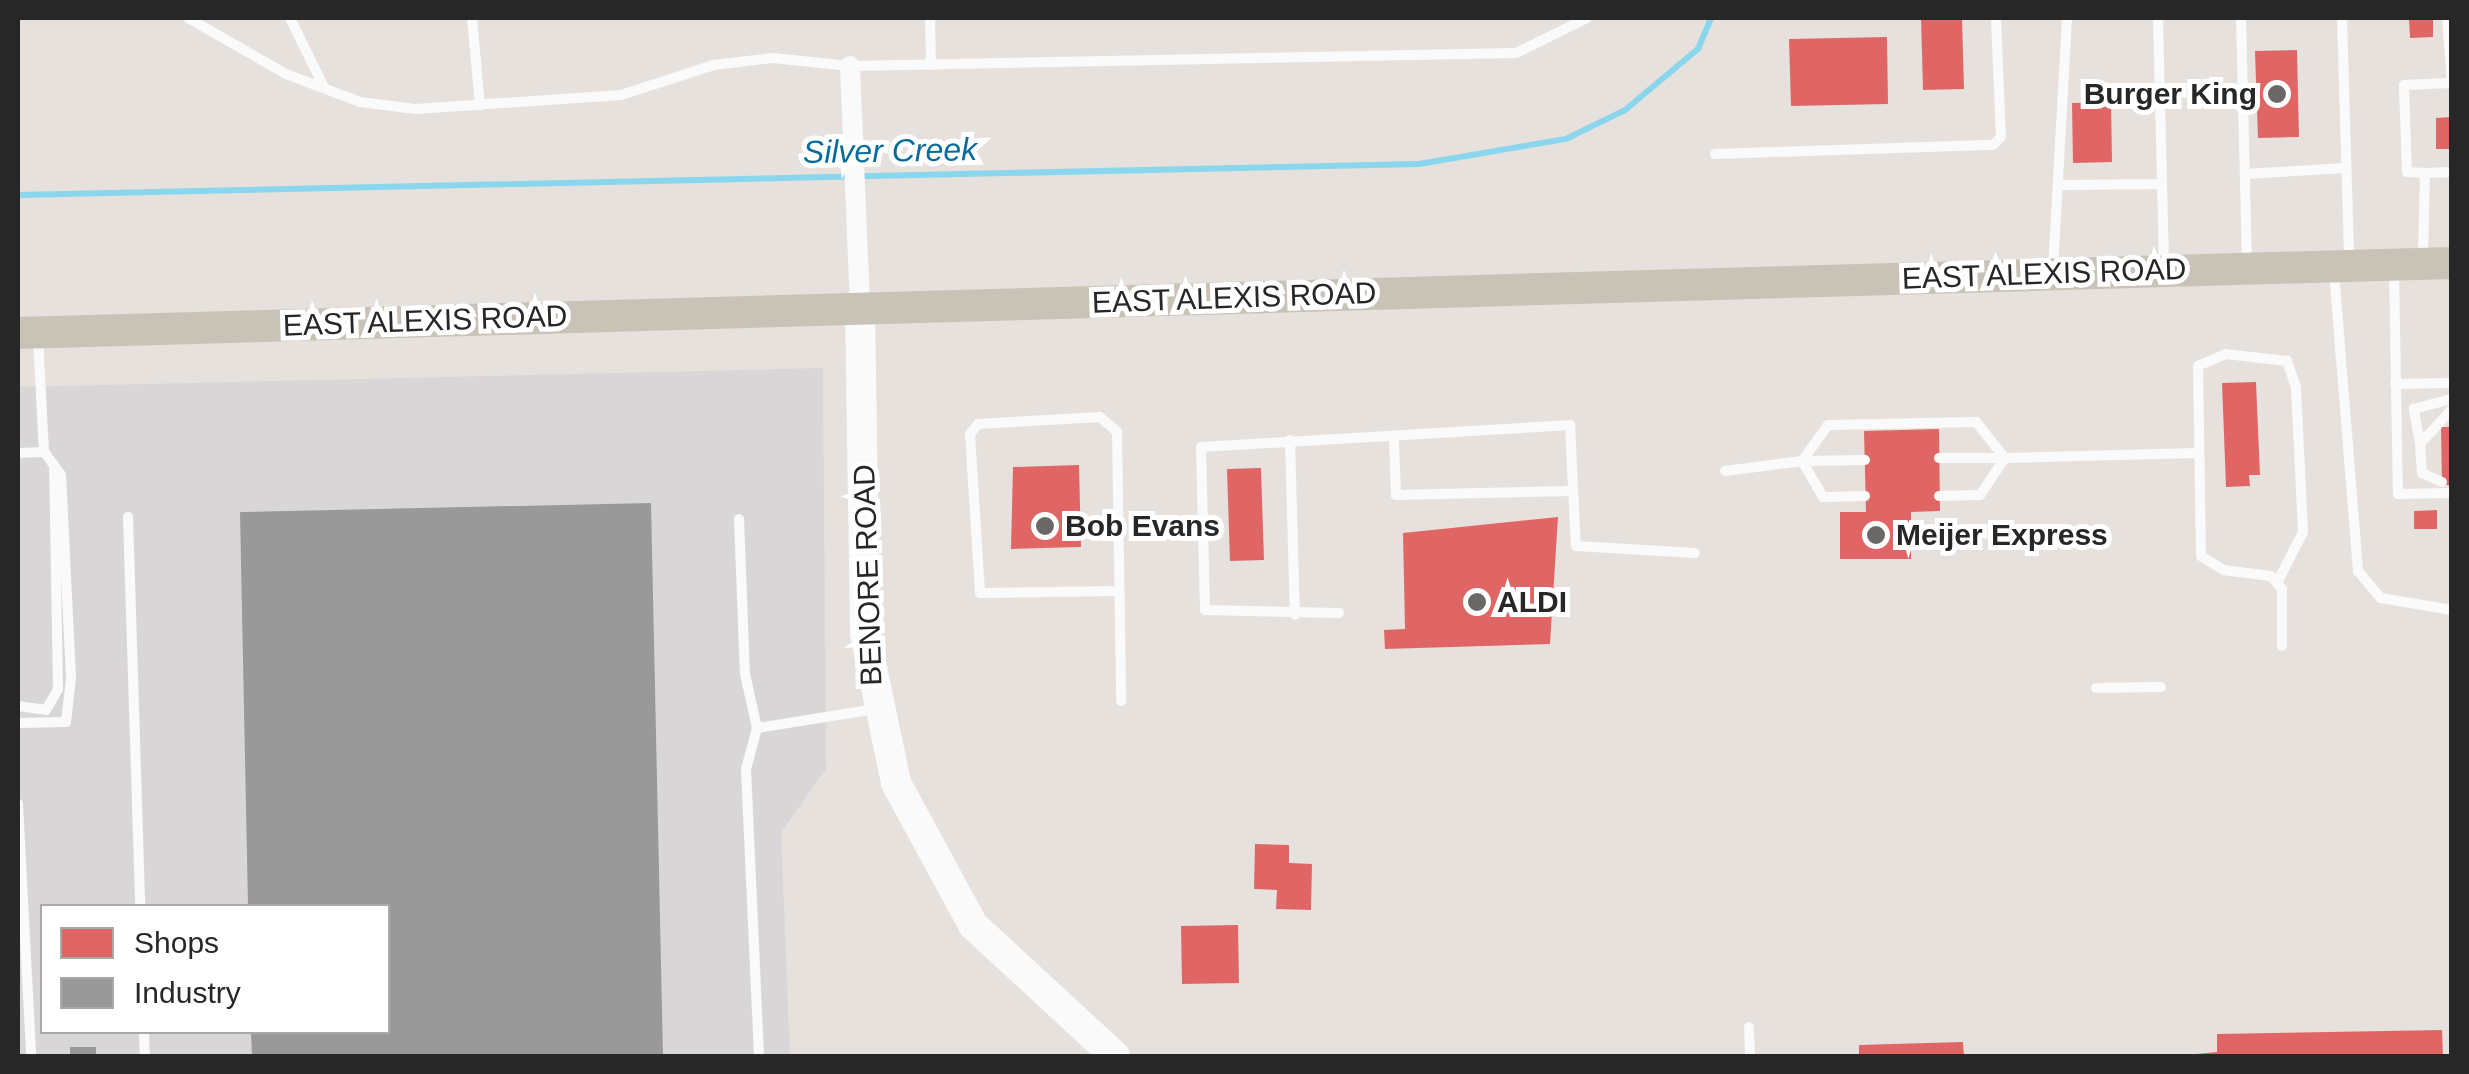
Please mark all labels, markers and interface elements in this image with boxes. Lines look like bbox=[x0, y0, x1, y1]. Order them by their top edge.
place label: Burger King bbox=[2084, 76, 2257, 112]
marker: Burger King bbox=[2266, 83, 2288, 105]
water label: Silver Creek bbox=[803, 130, 977, 172]
street label: EAST ALEXIS ROAD bbox=[1900, 251, 2188, 297]
street label: EAST ALEXIS ROAD bbox=[1090, 275, 1378, 321]
street label: EAST ALEXIS ROAD bbox=[281, 298, 569, 344]
street label: BENORE ROAD bbox=[846, 464, 890, 686]
place label: Bob Evans bbox=[1065, 508, 1220, 544]
marker: Bob Evans bbox=[1034, 515, 1056, 537]
place label: Meijer Express bbox=[1896, 517, 2108, 553]
marker: Meijer Express bbox=[1865, 524, 1887, 546]
place label: ALDI bbox=[1497, 584, 1567, 620]
marker: ALDI bbox=[1466, 591, 1488, 613]
legend bbox=[40, 904, 390, 1034]
text: Shops bbox=[134, 926, 219, 959]
text: Industry bbox=[134, 976, 241, 1009]

